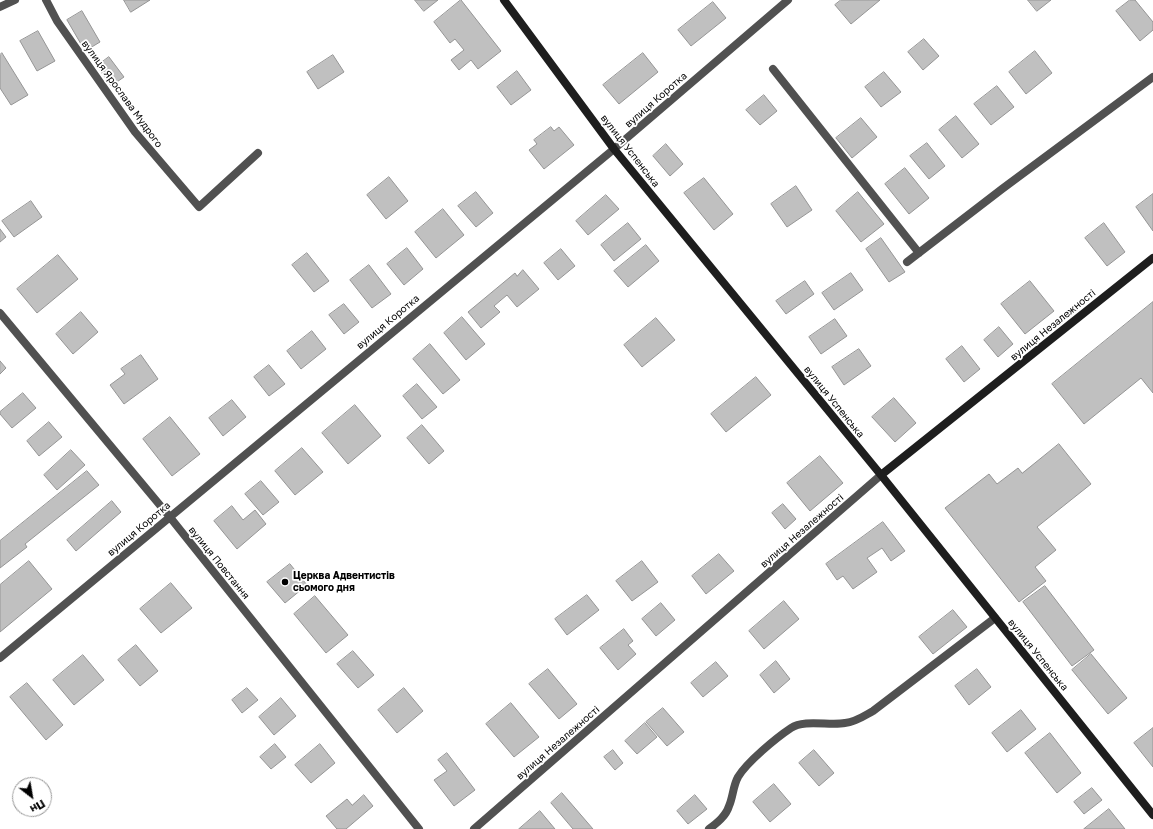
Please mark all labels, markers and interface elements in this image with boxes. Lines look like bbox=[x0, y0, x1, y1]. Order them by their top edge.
street label: вулиця Ярослава Мудрого bbox=[79, 38, 165, 150]
street label: вулиця Коротка bbox=[622, 70, 690, 130]
street label: вулиця Успенська bbox=[598, 112, 662, 190]
street label: вулиця Незалежності bbox=[1008, 287, 1098, 363]
street label: вулиця Коротка bbox=[354, 292, 422, 352]
street label: вулиця Успенська bbox=[801, 364, 867, 440]
street label: вулиця Незалежності bbox=[758, 492, 846, 570]
street label: вулиця Коротка bbox=[105, 499, 173, 559]
street label: вулиця Повстання bbox=[186, 524, 252, 602]
place label: Церква Адвентистів сьомого дня bbox=[293, 570, 395, 594]
marker: Церква Адвентистів сьомого дня bbox=[280, 577, 290, 587]
street label: вулиця Успенська bbox=[1005, 617, 1071, 693]
street label: вулиця Незалежності bbox=[514, 704, 602, 782]
north arrow bbox=[12, 777, 52, 817]
text: Пн bbox=[28, 797, 48, 816]

